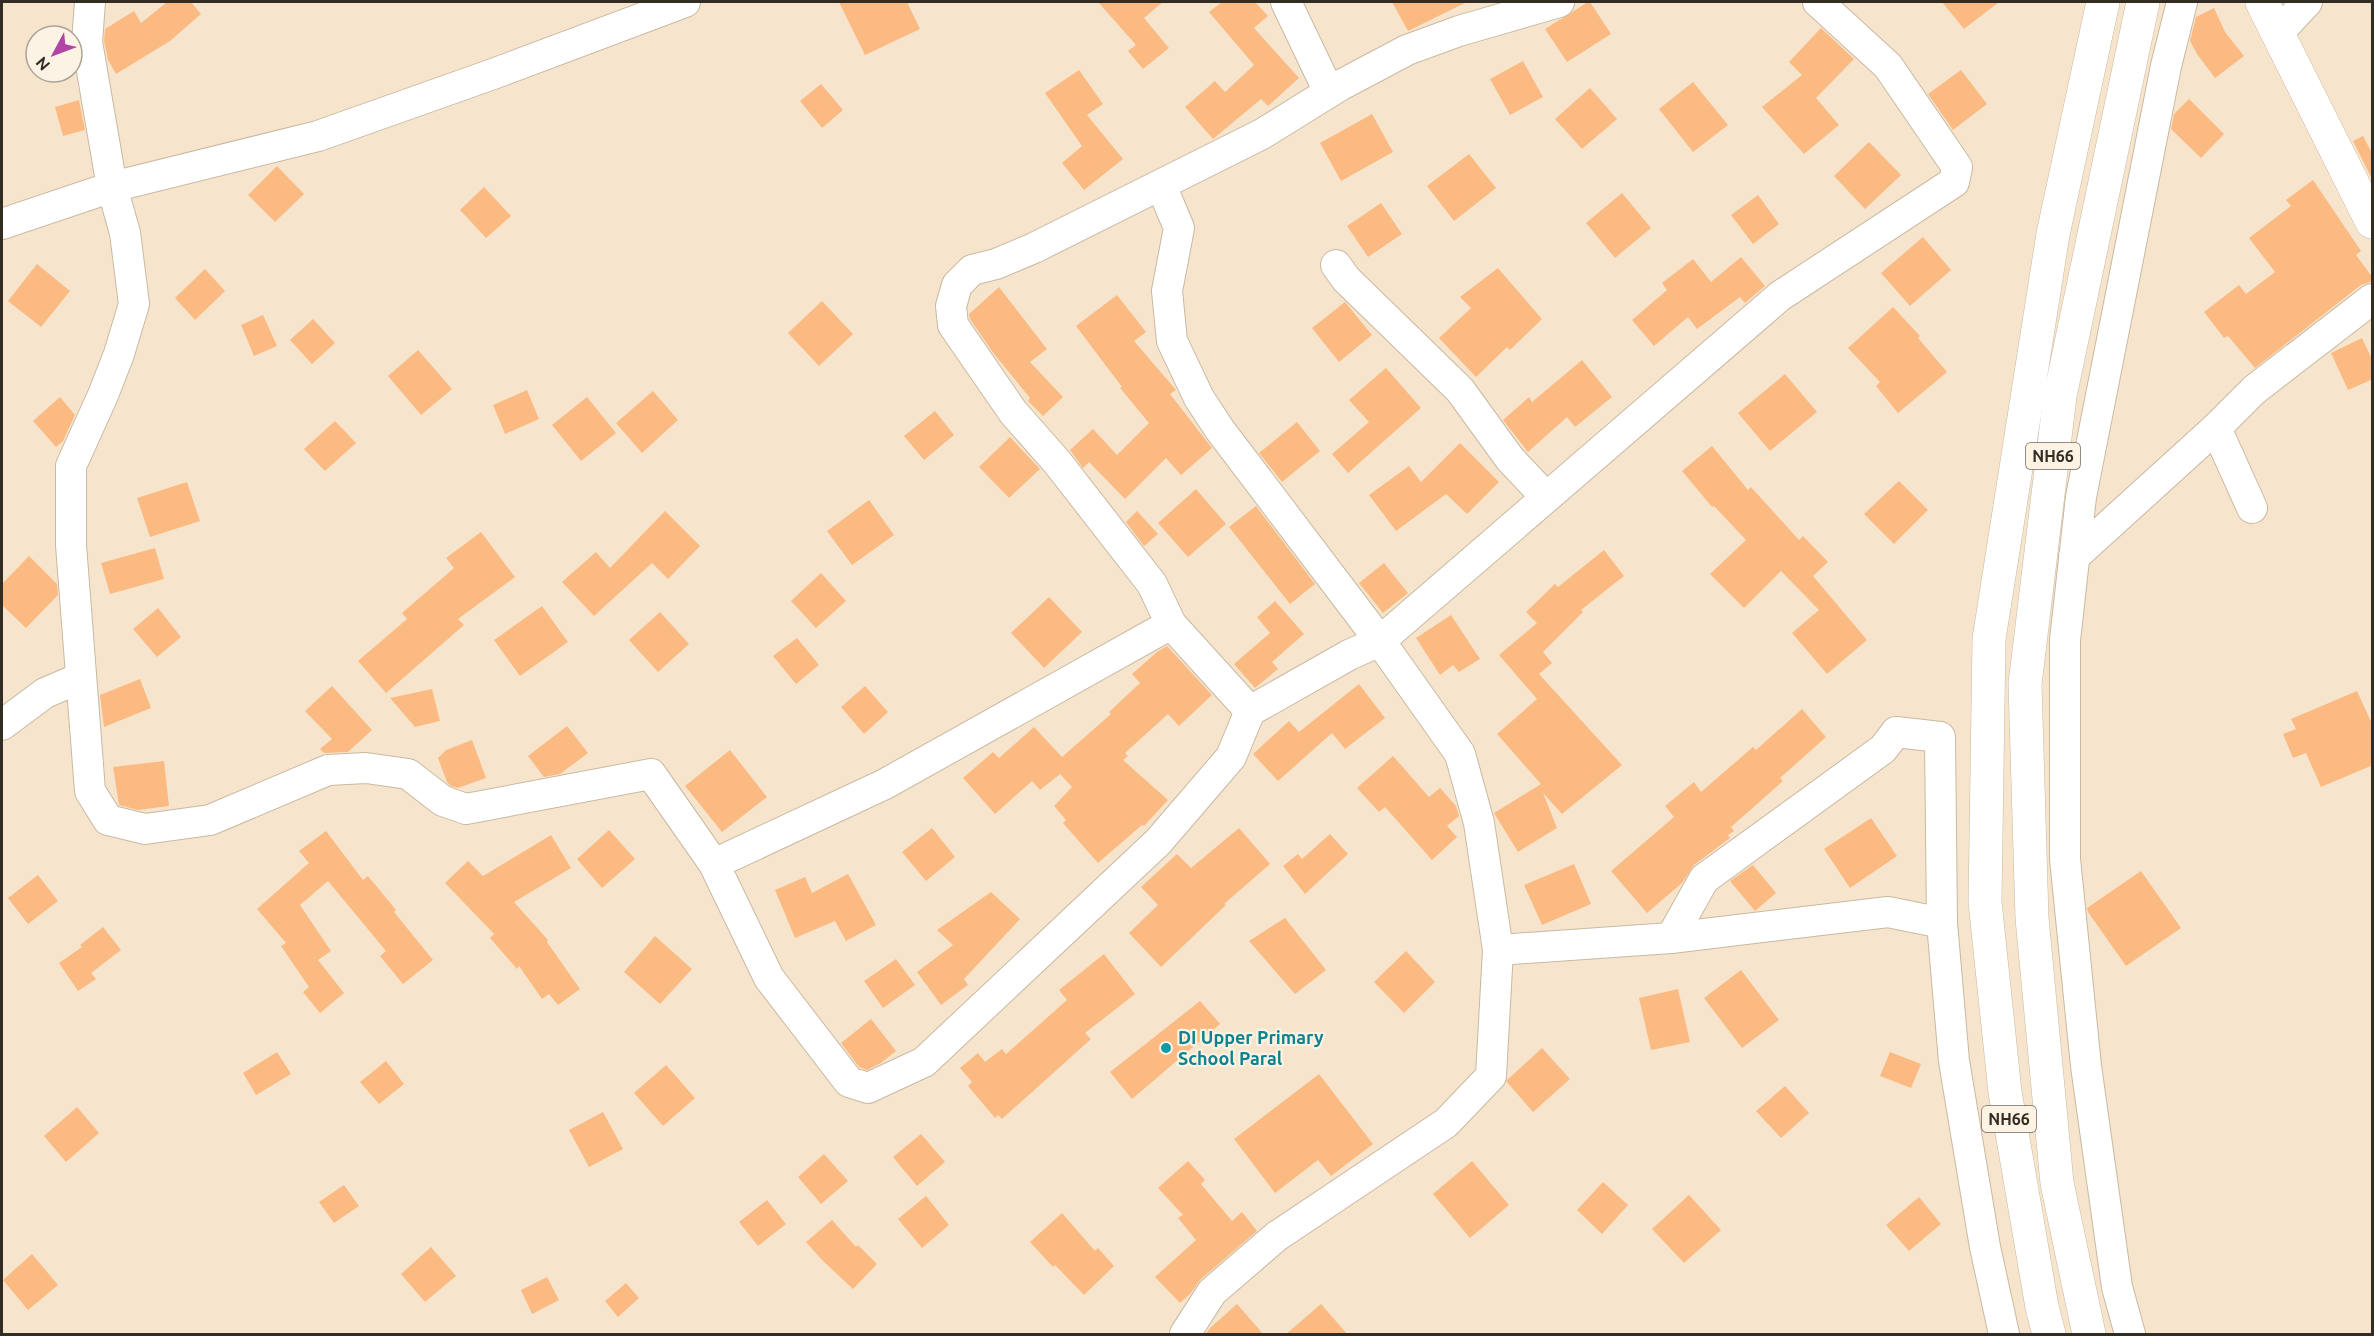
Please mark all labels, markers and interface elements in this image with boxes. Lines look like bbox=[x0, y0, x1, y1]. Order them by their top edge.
north arrow bbox=[24, 24, 84, 84]
text: N bbox=[32, 53, 53, 74]
road number: NH66 bbox=[2026, 443, 2080, 469]
place label: DI Upper Primary School Paral bbox=[1178, 1027, 1324, 1068]
marker: DI Upper Primary School Paral bbox=[1159, 1041, 1173, 1055]
road number: NH66 bbox=[1982, 1106, 2036, 1132]

